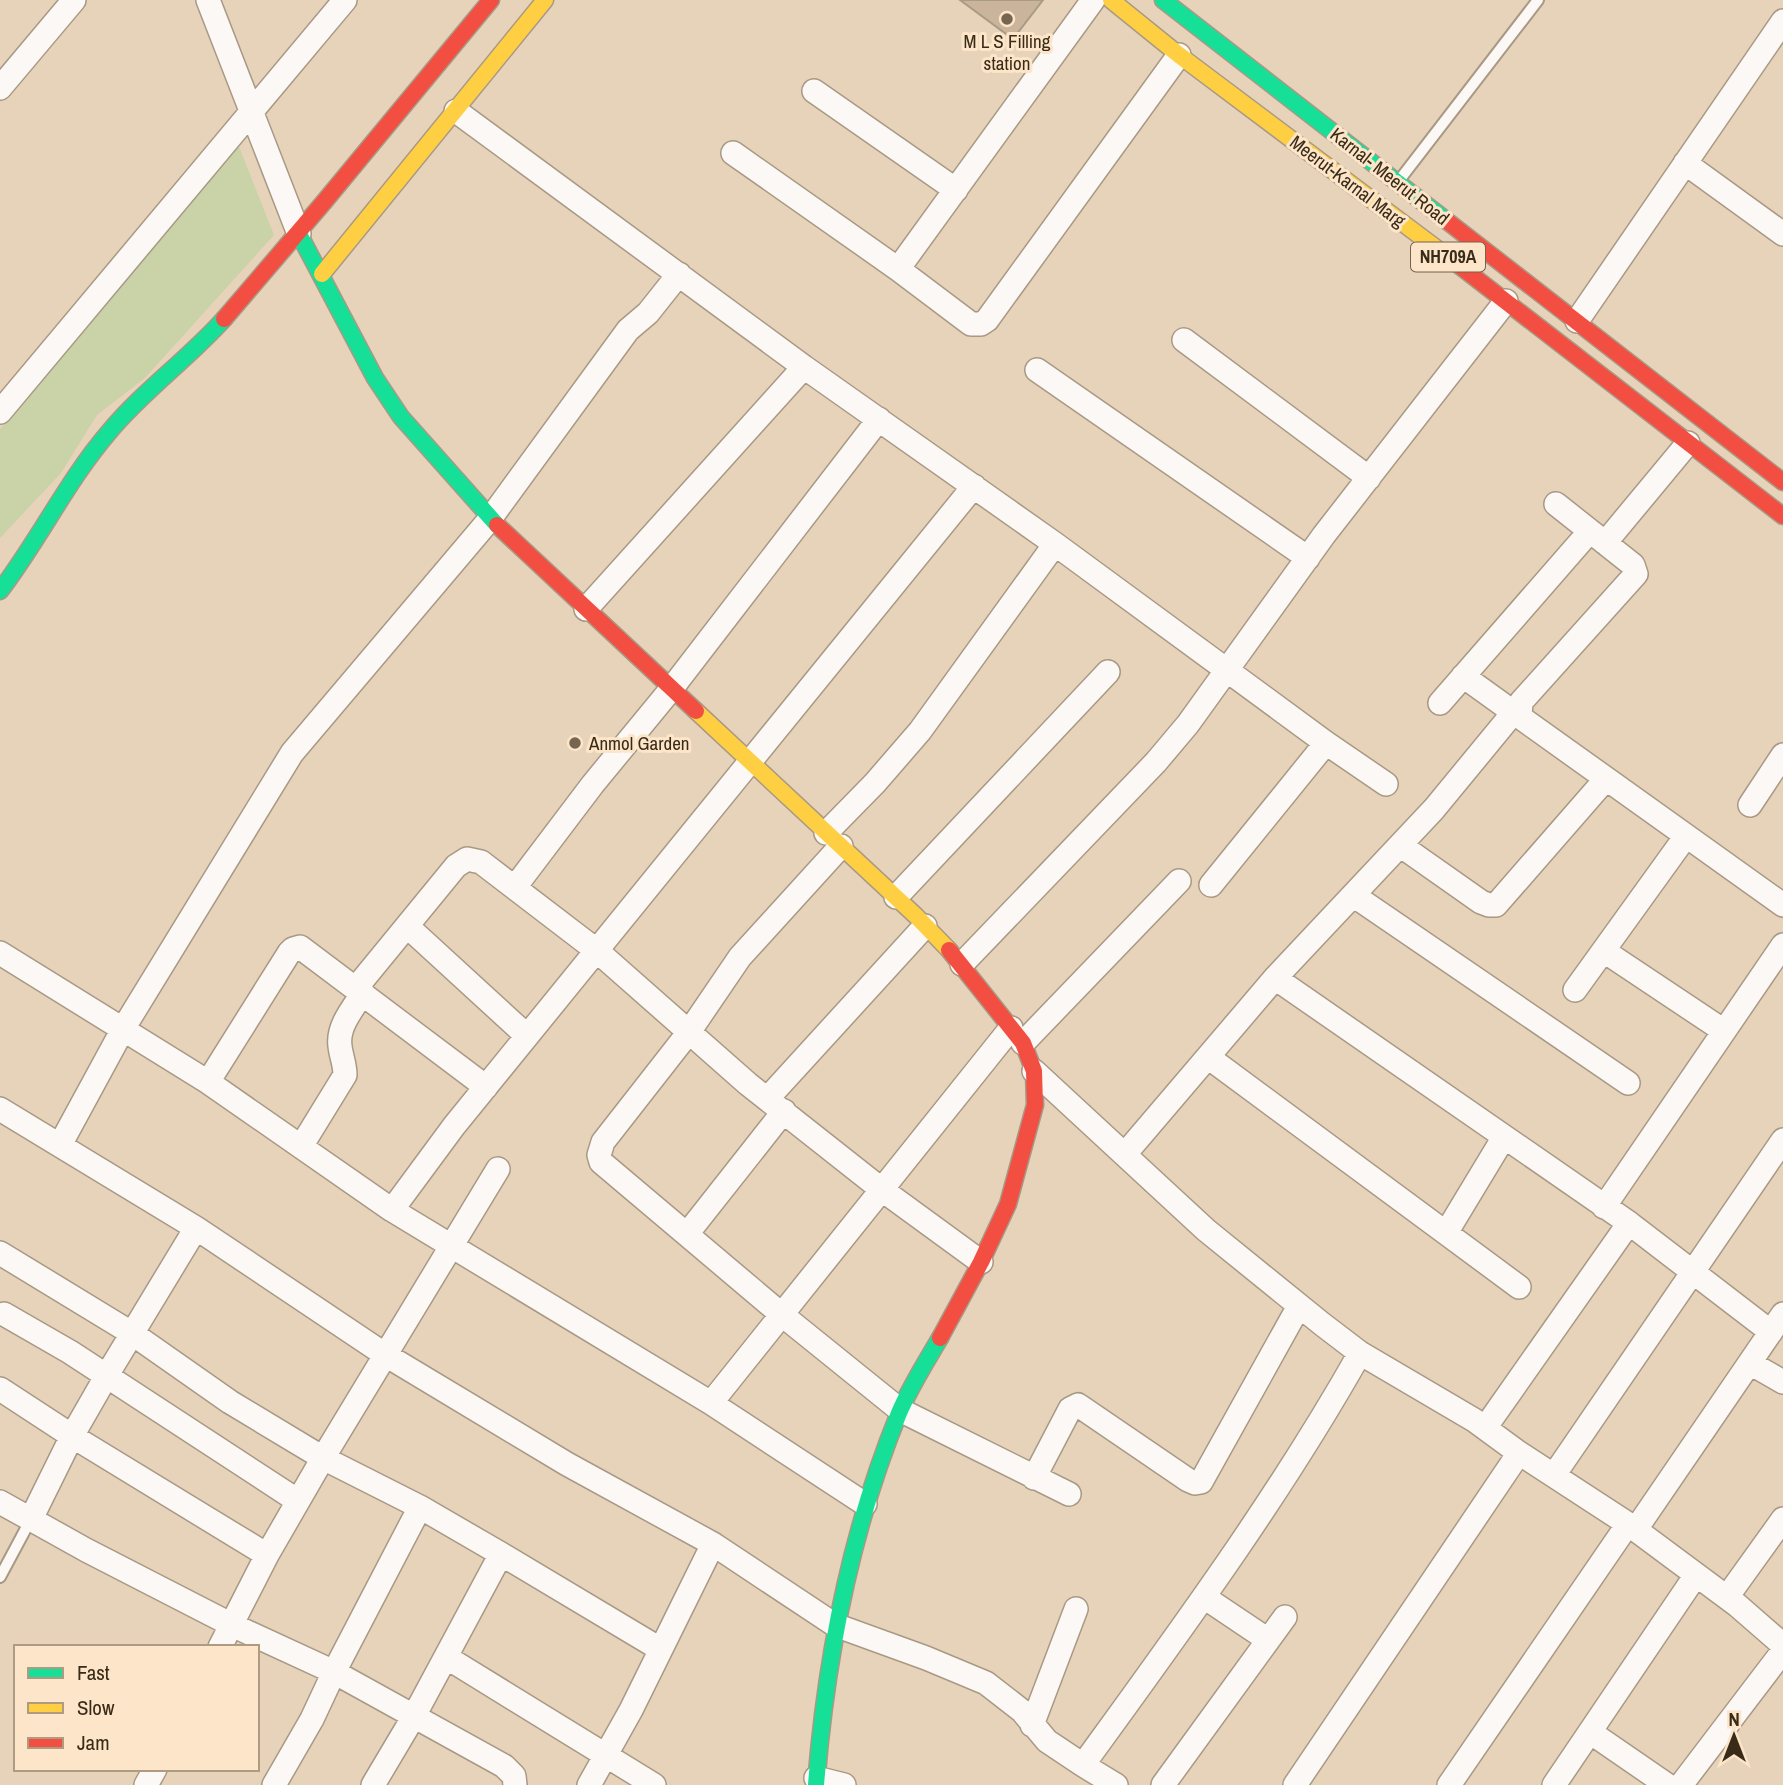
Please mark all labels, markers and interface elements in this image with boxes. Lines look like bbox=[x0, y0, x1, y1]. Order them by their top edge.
marker: M L S Filling station bbox=[999, 11, 1015, 27]
place label: M L S Filling station bbox=[964, 28, 1051, 76]
street label: Karnal- Meerut Road bbox=[1325, 121, 1455, 231]
street label: Meerut-Karnal Marg bbox=[1285, 129, 1411, 233]
road number: NH709A bbox=[1411, 243, 1485, 272]
place label: Anmol Garden bbox=[588, 730, 689, 756]
marker: Anmol Garden bbox=[567, 735, 583, 751]
legend bbox=[14, 1645, 259, 1771]
text: Fast bbox=[77, 1658, 110, 1687]
text: Slow bbox=[77, 1693, 115, 1722]
north arrow bbox=[1699, 1701, 1769, 1771]
text: N bbox=[1728, 1706, 1740, 1732]
text: Jam bbox=[77, 1728, 110, 1757]

